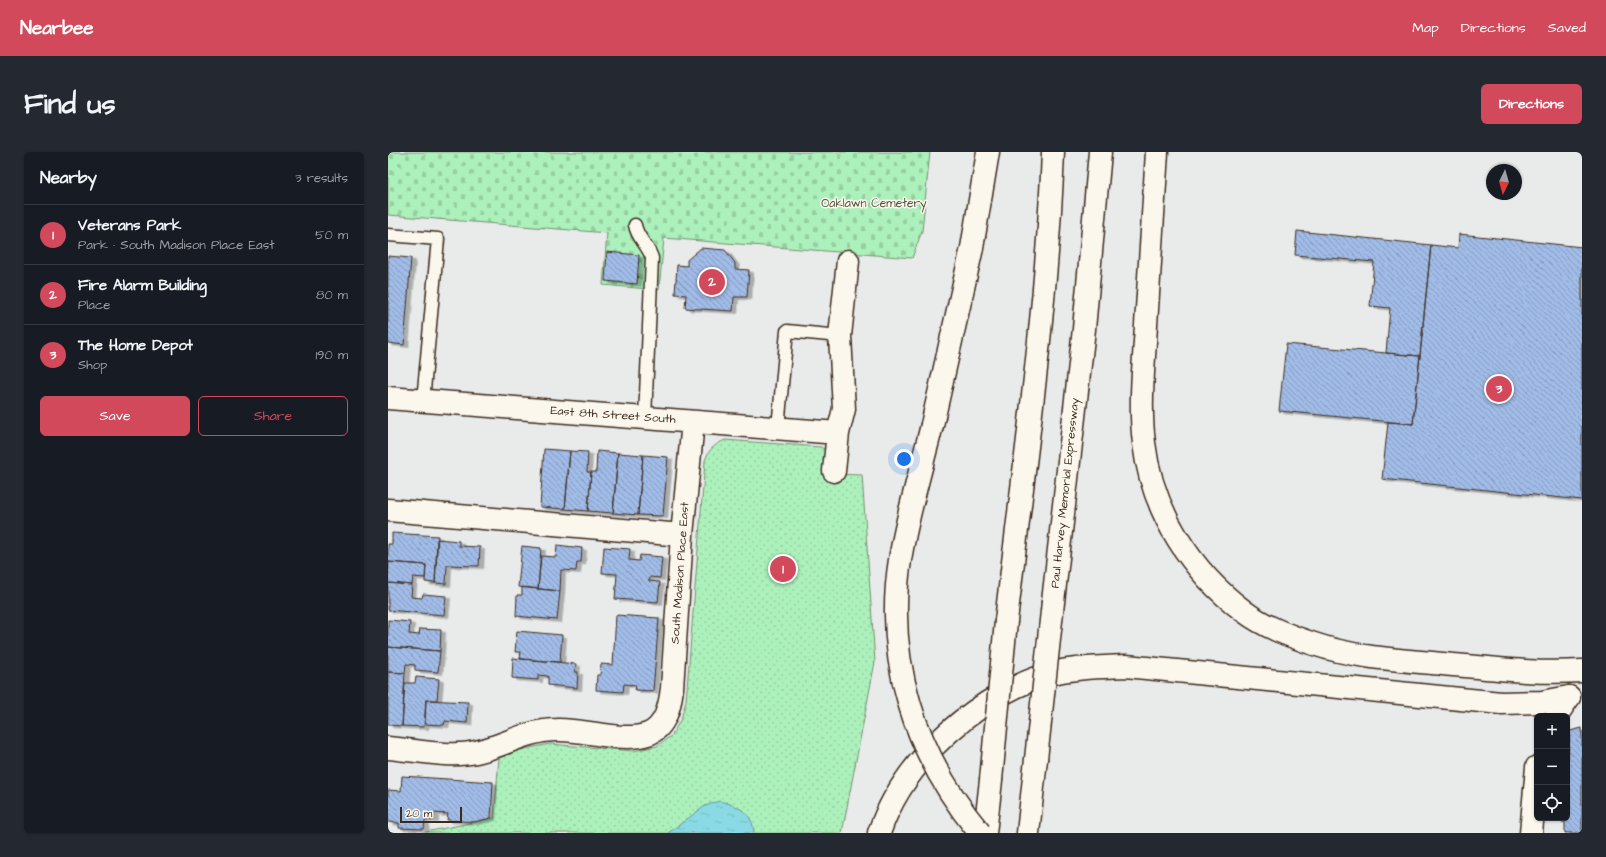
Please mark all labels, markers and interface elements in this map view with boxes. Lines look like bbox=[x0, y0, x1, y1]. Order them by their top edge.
text: Nearbee bbox=[20, 15, 94, 42]
text: Map bbox=[1412, 18, 1439, 38]
text: Directions bbox=[1461, 18, 1526, 38]
text: Saved bbox=[1548, 18, 1586, 38]
button: Directions bbox=[1481, 84, 1582, 124]
text: Find us bbox=[24, 85, 115, 124]
north arrow bbox=[1486, 164, 1522, 200]
text: Nearby bbox=[40, 166, 97, 190]
text: 3 results bbox=[295, 169, 348, 187]
park label: Oaklawn Cemetery bbox=[821, 195, 927, 213]
text: Veterans Park bbox=[78, 215, 181, 236]
text: 1 bbox=[52, 226, 54, 244]
text: 50 m bbox=[315, 226, 348, 244]
text: Park · South Madison Place East bbox=[78, 236, 275, 254]
pin: 2 bbox=[699, 267, 725, 297]
text: Fire Alarm Building bbox=[78, 275, 207, 296]
text: 2 bbox=[49, 286, 57, 304]
text: 80 m bbox=[316, 286, 348, 304]
text: Place bbox=[78, 296, 110, 314]
text: The Home Depot bbox=[78, 335, 193, 356]
text: 3 bbox=[50, 346, 56, 364]
text: 190 m bbox=[315, 346, 348, 364]
text: Shop bbox=[78, 356, 107, 374]
pin: 3 bbox=[1486, 374, 1512, 404]
button: Save bbox=[40, 396, 190, 436]
button: Share bbox=[198, 396, 348, 436]
street label: Paul Harvey Memorial Expressway bbox=[1047, 397, 1084, 589]
street label: East 8th Street South bbox=[550, 402, 676, 428]
your location bbox=[894, 449, 914, 469]
street label: South Madison Place East bbox=[667, 501, 693, 645]
pin: 1 bbox=[770, 554, 796, 584]
map controls bbox=[1534, 713, 1570, 821]
button: + bbox=[1534, 713, 1570, 749]
button: − bbox=[1534, 749, 1570, 785]
button: locate bbox=[1534, 785, 1570, 821]
scale bar bbox=[400, 805, 462, 824]
text: 20 m bbox=[406, 806, 432, 821]

